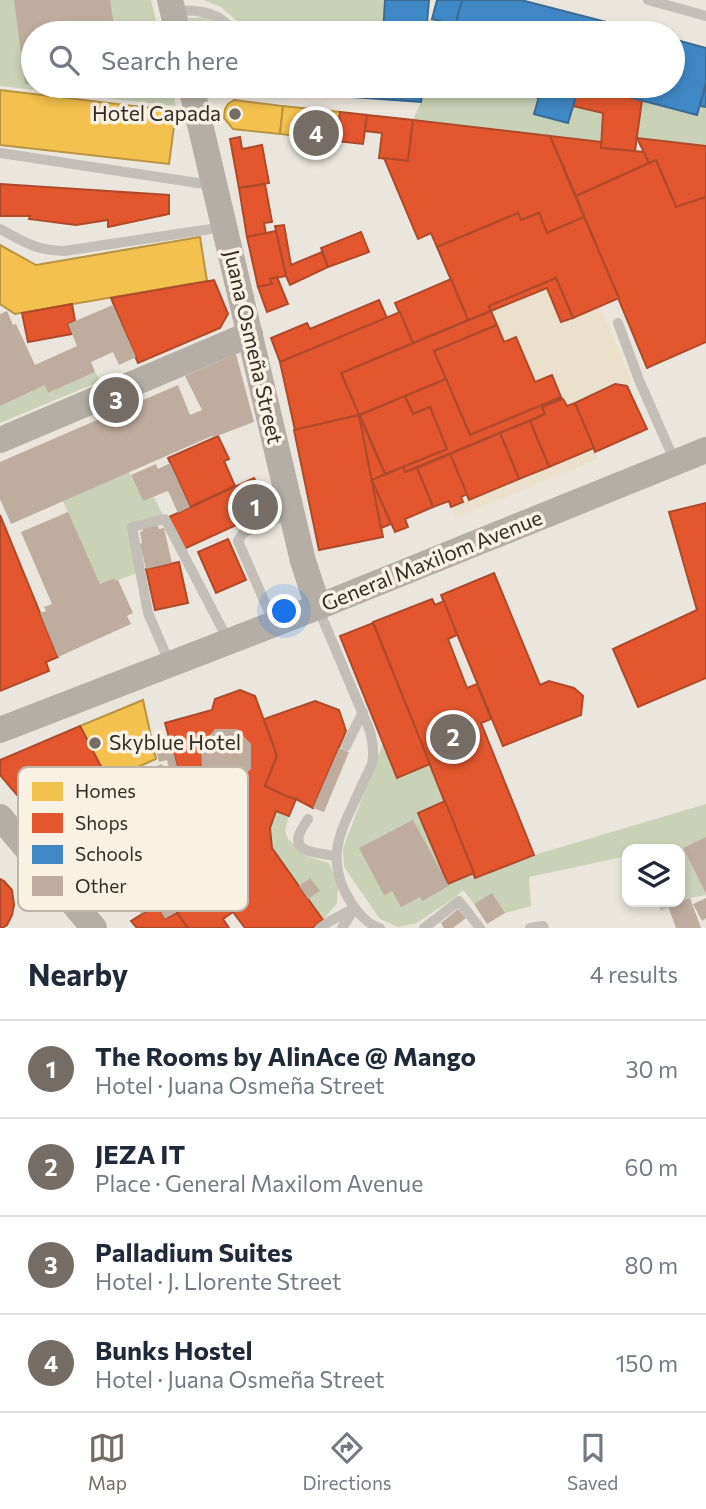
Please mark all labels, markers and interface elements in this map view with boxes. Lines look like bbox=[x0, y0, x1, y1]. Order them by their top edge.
search box bbox=[21, 21, 685, 98]
icon: search bbox=[45, 41, 83, 79]
text: Search here bbox=[101, 44, 239, 75]
place label: Hotel Capada bbox=[92, 100, 221, 125]
marker: Hotel Capada bbox=[227, 106, 243, 122]
pin: 4 bbox=[293, 107, 339, 159]
street label: Juana Osmeña Street bbox=[220, 247, 289, 446]
pin: 3 bbox=[93, 374, 139, 426]
pin: 1 bbox=[232, 481, 278, 533]
street label: General Maxilom Avenue bbox=[317, 504, 545, 615]
your location bbox=[267, 594, 301, 628]
pin: 2 bbox=[430, 711, 476, 763]
place label: Skyblue Hotel bbox=[109, 729, 241, 754]
marker: Skyblue Hotel bbox=[87, 735, 103, 751]
legend bbox=[18, 767, 248, 911]
text: Homes bbox=[75, 779, 136, 802]
text: Shops bbox=[75, 811, 128, 834]
text: Schools bbox=[75, 842, 143, 865]
map controls bbox=[622, 844, 685, 907]
button: layers bbox=[622, 844, 685, 907]
text: Other bbox=[75, 874, 127, 897]
text: Nearby bbox=[28, 955, 128, 992]
text: 4 results bbox=[590, 960, 678, 988]
text: The Rooms by AlinAce @ Mango bbox=[95, 1040, 476, 1071]
text: 1 bbox=[46, 1055, 56, 1083]
text: 30 m bbox=[625, 1055, 678, 1083]
text: Hotel · Juana Osmeña Street bbox=[95, 1071, 385, 1099]
text: JEZA IT bbox=[95, 1138, 185, 1169]
text: 2 bbox=[44, 1153, 58, 1181]
text: 60 m bbox=[625, 1153, 678, 1181]
text: Place · General Maxilom Avenue bbox=[95, 1169, 423, 1197]
text: Palladium Suites bbox=[95, 1236, 293, 1267]
text: 3 bbox=[44, 1251, 58, 1279]
text: 80 m bbox=[625, 1251, 678, 1279]
text: Hotel · J. Llorente Street bbox=[95, 1267, 341, 1295]
text: Bunks Hostel bbox=[95, 1334, 252, 1365]
text: 4 bbox=[44, 1349, 58, 1377]
text: 150 m bbox=[615, 1349, 678, 1377]
text: Hotel · Juana Osmeña Street bbox=[95, 1365, 385, 1393]
tab: Map bbox=[88, 1429, 127, 1494]
tab: Directions bbox=[302, 1429, 392, 1494]
tab: Saved bbox=[567, 1429, 618, 1494]

